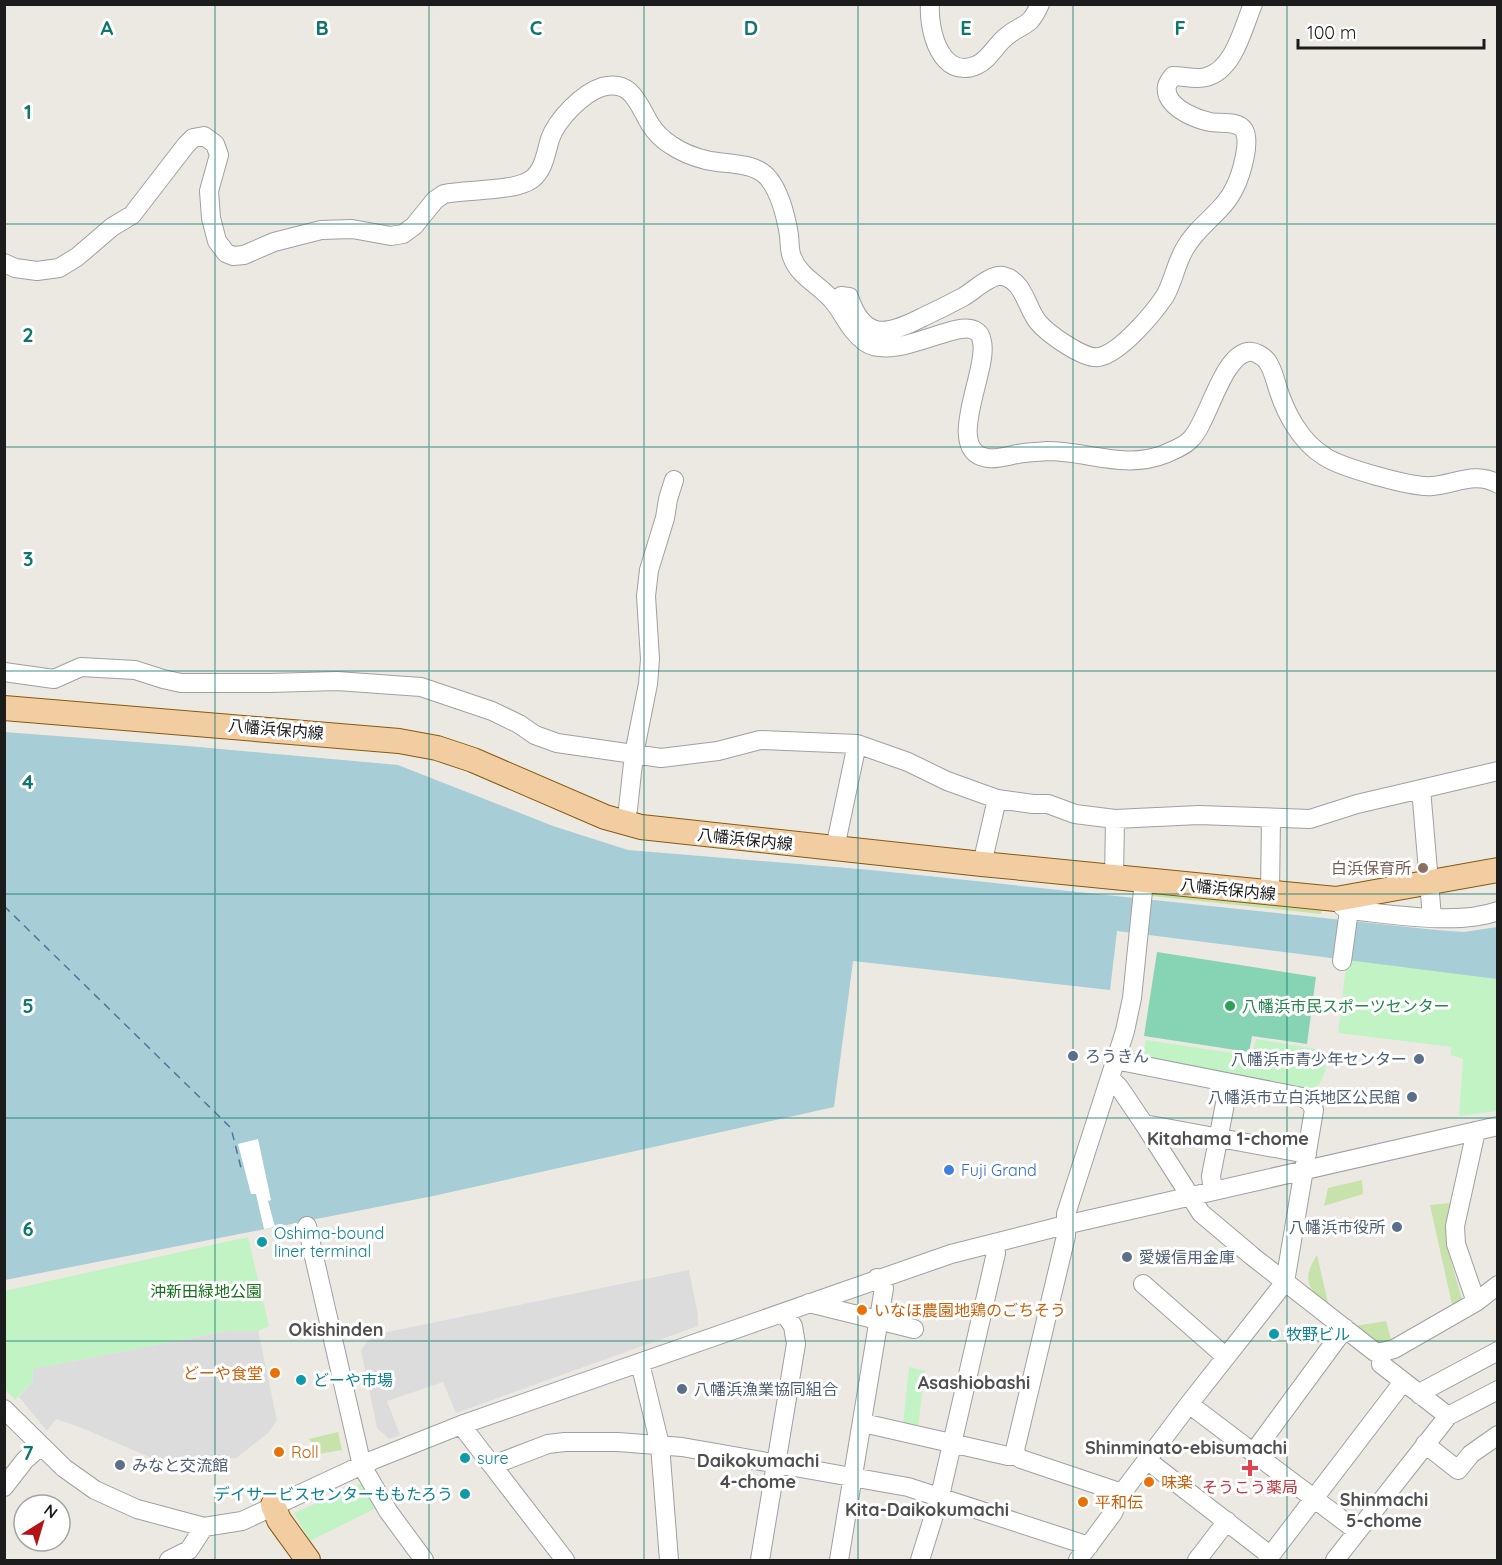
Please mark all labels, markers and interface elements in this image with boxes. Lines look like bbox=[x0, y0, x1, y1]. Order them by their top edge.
scale bar bbox=[1298, 12, 1484, 50]
text: A bbox=[101, 15, 114, 40]
text: B bbox=[315, 15, 329, 40]
text: C bbox=[530, 15, 543, 40]
text: D bbox=[744, 15, 758, 40]
text: E bbox=[960, 15, 972, 40]
text: F bbox=[1174, 15, 1186, 40]
text: 100 m bbox=[1307, 21, 1356, 44]
text: 1 bbox=[24, 99, 32, 124]
text: 2 bbox=[22, 322, 34, 347]
text: 3 bbox=[23, 546, 33, 571]
street label: 八幡浜保内線 bbox=[227, 715, 325, 743]
text: 4 bbox=[22, 769, 34, 794]
street label: 八幡浜保内線 bbox=[696, 824, 794, 854]
place label: 白浜保育所 bbox=[1331, 858, 1411, 878]
marker: 白浜保育所 bbox=[1416, 861, 1430, 875]
street label: 八幡浜保内線 bbox=[1179, 874, 1277, 904]
text: 5 bbox=[22, 993, 34, 1018]
place label: 八幡浜市民スポーツセンター bbox=[1242, 996, 1450, 1016]
marker: 八幡浜市民スポーツセンター bbox=[1223, 999, 1237, 1013]
place label: ろうきん bbox=[1085, 1046, 1149, 1066]
marker: ろうきん bbox=[1066, 1049, 1080, 1063]
place label: 八幡浜市青少年センター bbox=[1231, 1049, 1407, 1069]
marker: 八幡浜市青少年センター bbox=[1412, 1052, 1426, 1066]
place label: 八幡浜市立白浜地区公民館 bbox=[1208, 1087, 1400, 1107]
marker: 八幡浜市立白浜地区公民館 bbox=[1405, 1090, 1419, 1104]
district label: Kitahama 1-chome bbox=[1147, 1127, 1309, 1150]
place label: Fuji Grand bbox=[961, 1160, 1037, 1180]
marker: Fuji Grand bbox=[942, 1163, 956, 1177]
text: 6 bbox=[22, 1216, 34, 1241]
place label: 八幡浜市役所 bbox=[1289, 1217, 1385, 1237]
marker: 八幡浜市役所 bbox=[1390, 1220, 1404, 1234]
place label: Oshima-bound liner terminal bbox=[274, 1223, 384, 1261]
marker: Oshima-bound liner terminal bbox=[255, 1235, 269, 1249]
place label: 愛媛信用金庫 bbox=[1139, 1247, 1235, 1267]
marker: 愛媛信用金庫 bbox=[1120, 1250, 1134, 1264]
park label: 沖新田緑地公園 bbox=[150, 1281, 262, 1301]
place label: いなほ農園地鶏のごちそう bbox=[874, 1300, 1066, 1320]
marker: いなほ農園地鶏のごちそう bbox=[855, 1303, 869, 1317]
district label: Okishinden bbox=[288, 1318, 384, 1341]
place label: 牧野ビル bbox=[1286, 1324, 1350, 1344]
marker: 牧野ビル bbox=[1267, 1327, 1281, 1341]
place label: どーや食堂 bbox=[183, 1363, 263, 1383]
marker: どーや食堂 bbox=[268, 1366, 282, 1380]
place label: どーや市場 bbox=[313, 1370, 393, 1390]
district label: Asashiobashi bbox=[918, 1371, 1030, 1394]
marker: どーや市場 bbox=[294, 1373, 308, 1387]
place label: 八幡浜漁業協同組合 bbox=[694, 1379, 838, 1399]
marker: 八幡浜漁業協同組合 bbox=[675, 1382, 689, 1396]
district label: Shinminato-ebisumachi bbox=[1085, 1436, 1287, 1459]
text: 7 bbox=[23, 1440, 34, 1465]
place label: Roll bbox=[291, 1442, 319, 1462]
marker: Roll bbox=[272, 1445, 286, 1459]
place label: sure bbox=[477, 1448, 508, 1468]
district label: Daikokumachi 4-chome bbox=[697, 1449, 819, 1493]
marker: sure bbox=[458, 1451, 472, 1465]
place label: みなと交流館 bbox=[132, 1455, 228, 1475]
marker: みなと交流館 bbox=[113, 1458, 127, 1472]
marker: そうこう薬局 bbox=[1243, 1461, 1257, 1475]
place label: 味楽 bbox=[1161, 1472, 1193, 1492]
marker: 味楽 bbox=[1142, 1475, 1156, 1489]
place label: そうこう薬局 bbox=[1202, 1477, 1298, 1497]
place label: デイサービスセンターももたろう bbox=[214, 1484, 453, 1504]
marker: デイサービスセンターももたろう bbox=[458, 1487, 472, 1501]
district label: Shinmachi 5-chome bbox=[1340, 1488, 1428, 1532]
place label: 平和伝 bbox=[1095, 1492, 1143, 1512]
north arrow bbox=[12, 1493, 72, 1553]
marker: 平和伝 bbox=[1076, 1495, 1090, 1509]
district label: Kita-Daikokumachi bbox=[845, 1498, 1009, 1521]
text: N bbox=[40, 1499, 62, 1523]

